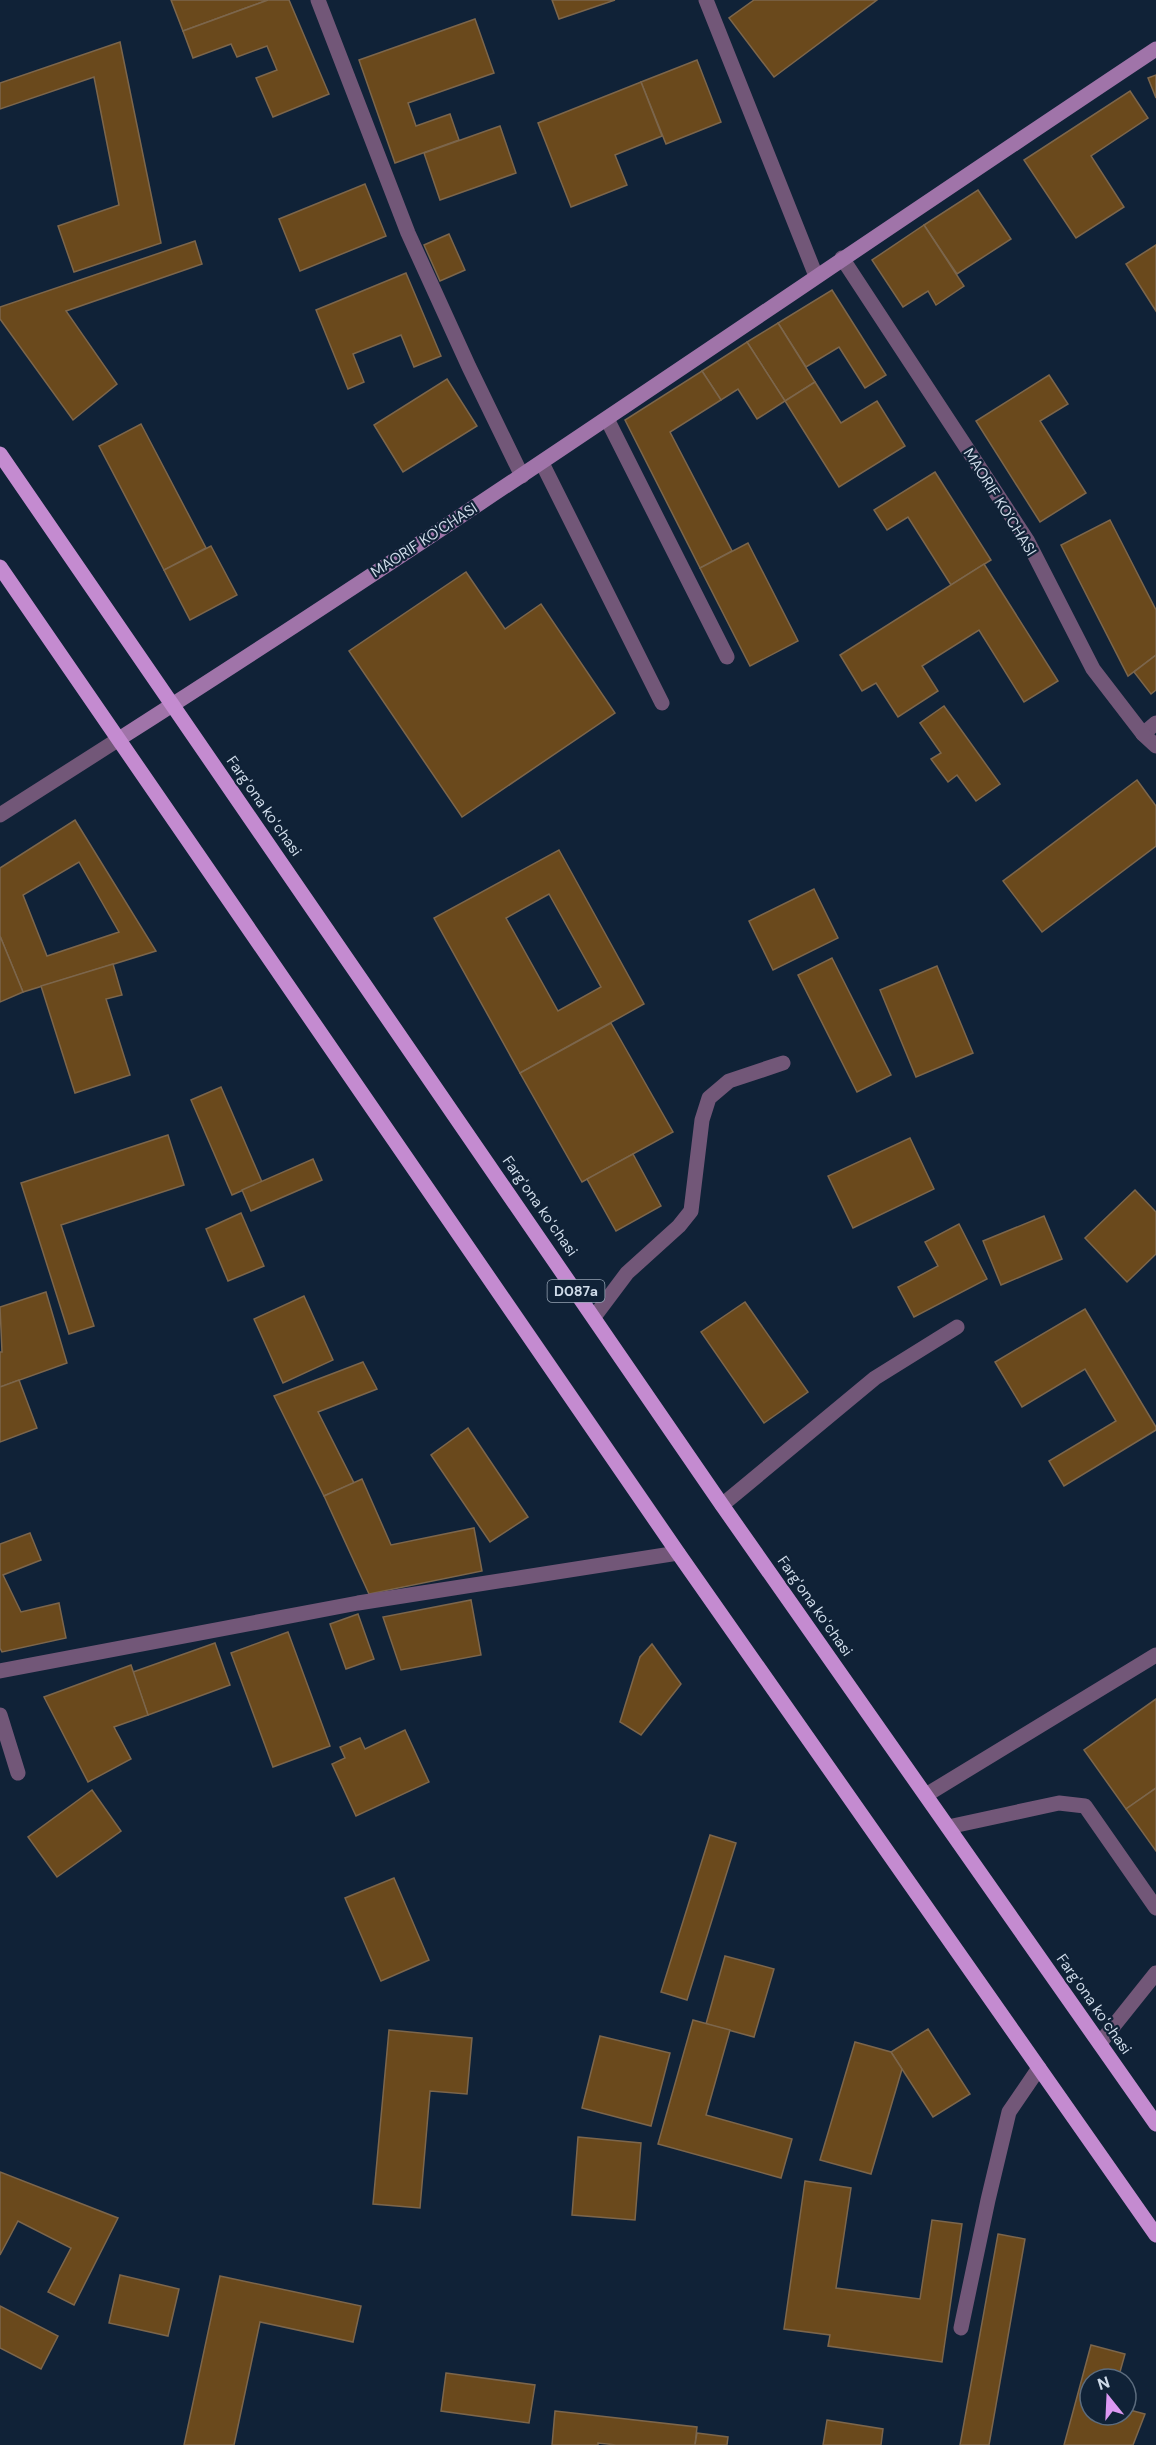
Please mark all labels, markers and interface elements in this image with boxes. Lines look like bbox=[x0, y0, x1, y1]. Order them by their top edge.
street label: MAORIF KO'CHASI bbox=[959, 444, 1041, 560]
street label: MAORIF KO'CHASI bbox=[367, 498, 481, 582]
street label: Fargʻona koʻchasi bbox=[222, 752, 306, 860]
street label: Fargʻona koʻchasi bbox=[498, 1152, 582, 1260]
road number: D087a bbox=[548, 1280, 604, 1302]
street label: Fargʻona koʻchasi bbox=[773, 1552, 857, 1660]
street label: Fargʻona koʻchasi bbox=[1052, 1950, 1136, 2058]
north arrow bbox=[1078, 2367, 1138, 2427]
text: N bbox=[1095, 2371, 1112, 2395]

